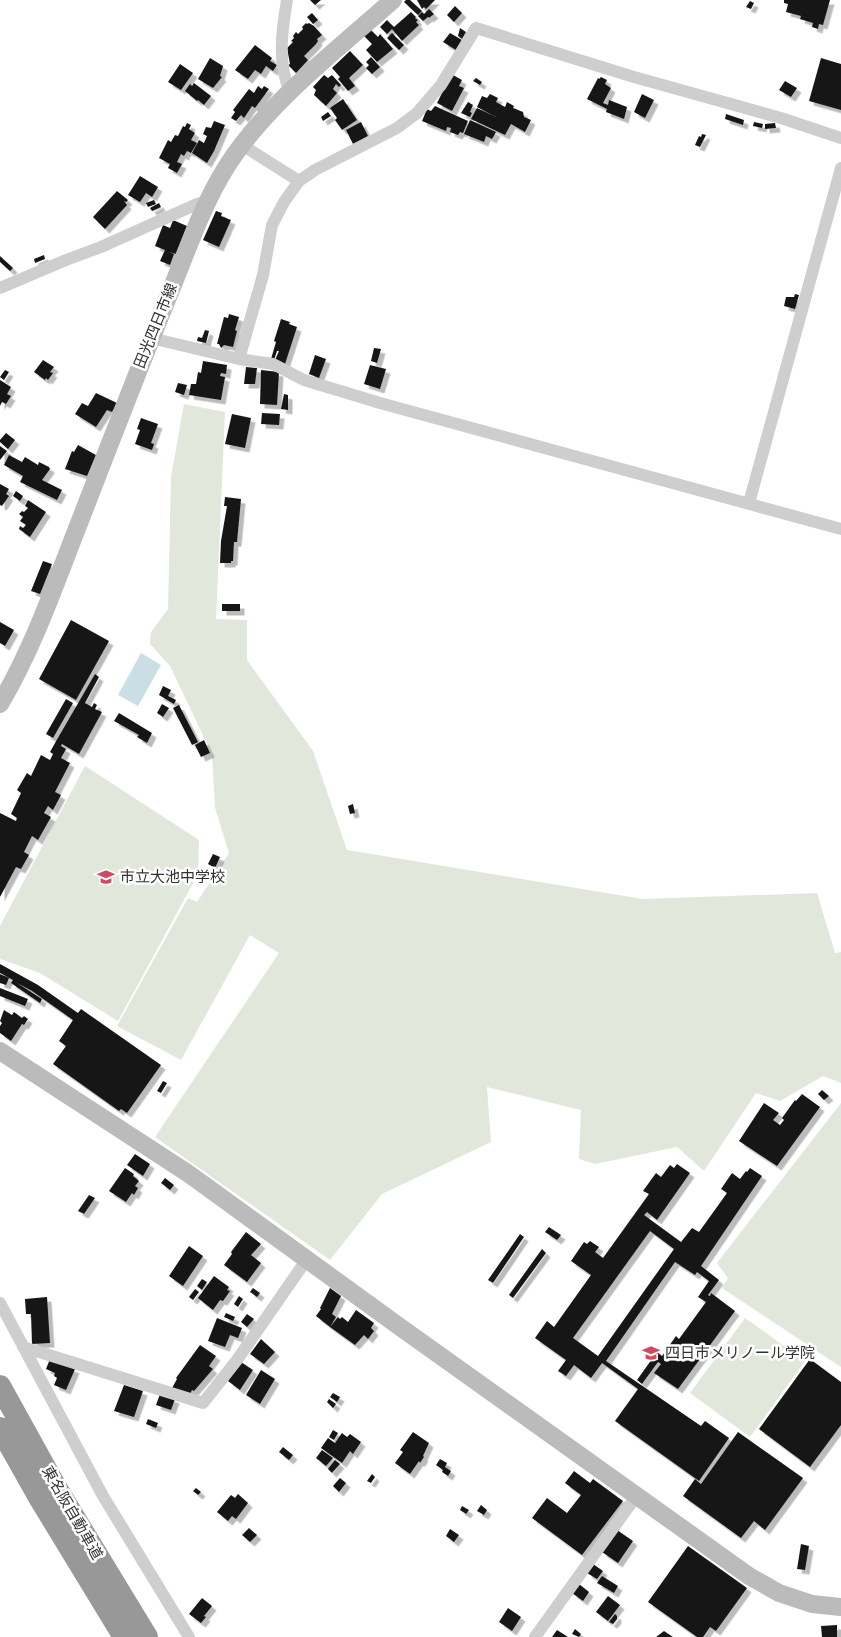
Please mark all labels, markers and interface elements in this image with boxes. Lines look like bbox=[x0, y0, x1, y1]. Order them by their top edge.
street label: 田光四日市線 bbox=[131, 281, 180, 371]
school or university icon: 市立大池中学校 bbox=[96, 867, 116, 887]
place label: 市立大池中学校 bbox=[120, 869, 225, 885]
school or university icon: 四日市メリノール学院 bbox=[641, 1343, 661, 1363]
place label: 四日市メリノール学院 bbox=[665, 1345, 815, 1361]
street label: 東名阪自動車道 bbox=[39, 1463, 106, 1562]

